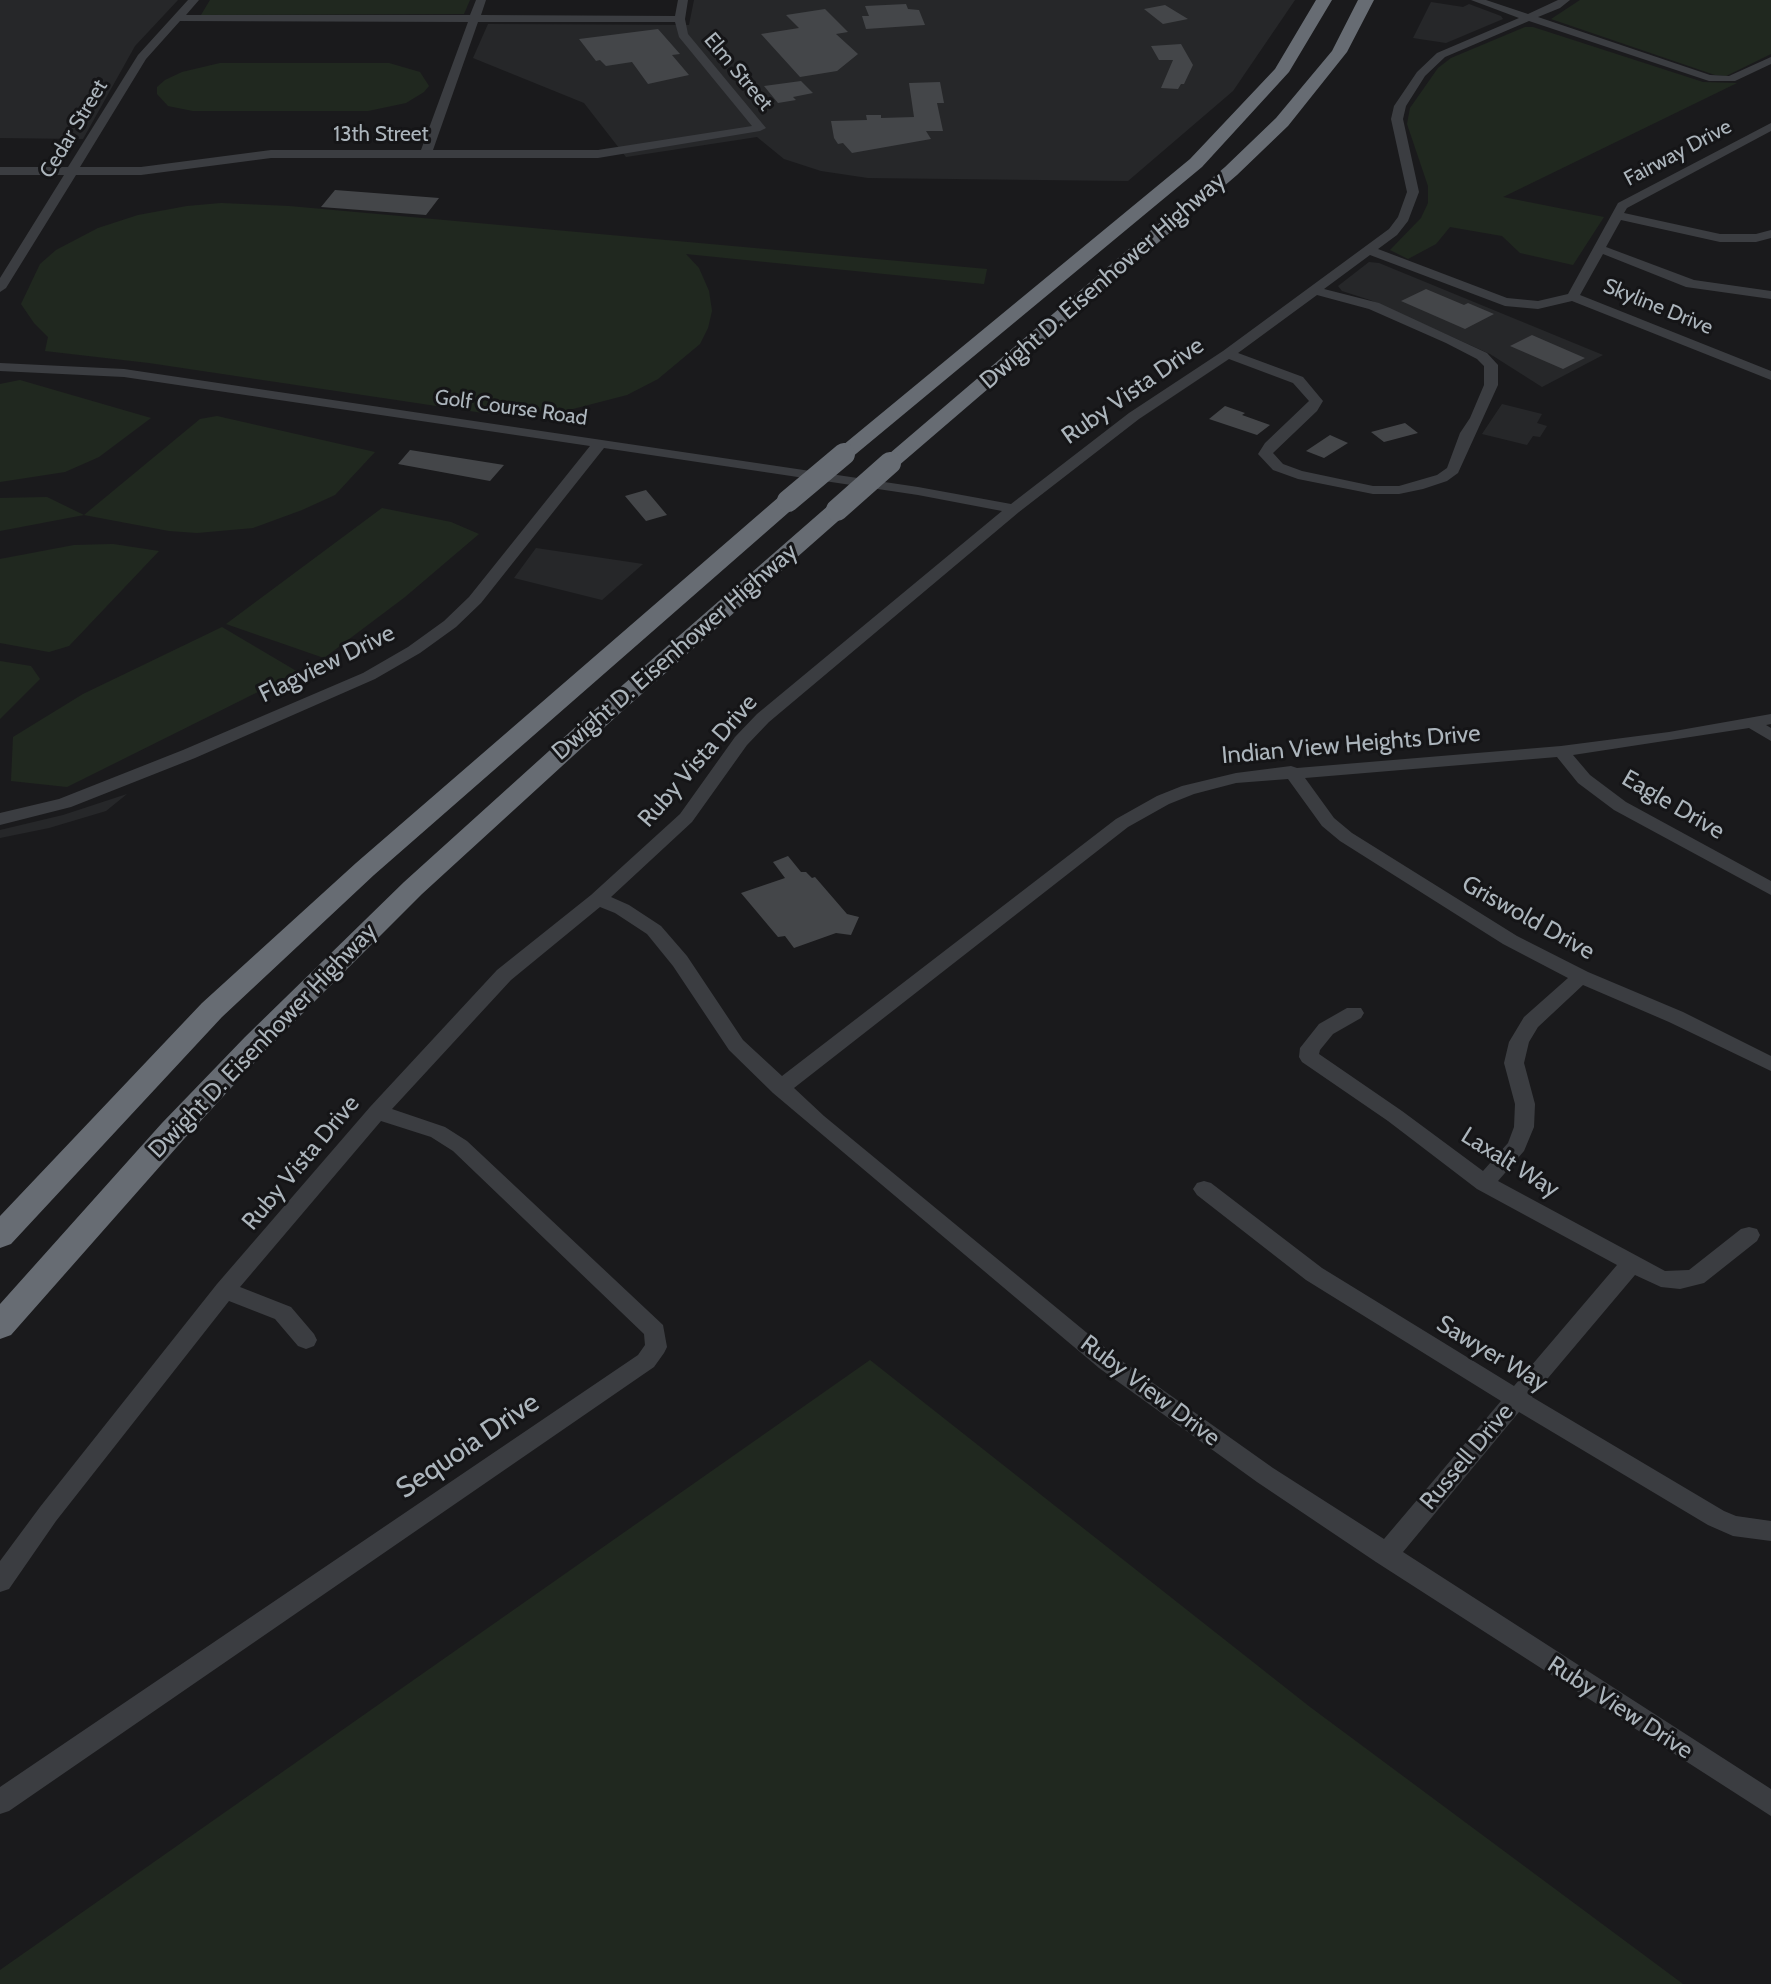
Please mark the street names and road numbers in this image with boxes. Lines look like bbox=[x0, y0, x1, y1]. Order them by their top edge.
street label: Elm Street bbox=[698, 28, 778, 116]
street label: Cedar Street bbox=[35, 75, 113, 183]
street label: Fairway Drive bbox=[1620, 114, 1736, 192]
street label: 13th Street bbox=[333, 122, 429, 148]
street label: Dwight D. Eisenhower Highway bbox=[974, 167, 1232, 395]
street label: Skyline Drive bbox=[1600, 274, 1716, 340]
street label: Ruby Vista Drive bbox=[1056, 331, 1210, 451]
street label: Golf Course Road bbox=[433, 385, 589, 431]
street label: Dwight D. Eisenhower Highway bbox=[546, 538, 804, 766]
street label: Flagview Drive bbox=[254, 619, 400, 709]
street label: Ruby Vista Drive bbox=[632, 689, 764, 833]
street label: Indian View Heights Drive bbox=[1220, 719, 1482, 771]
street label: Eagle Drive bbox=[1617, 764, 1729, 846]
street label: Griswold Drive bbox=[1457, 870, 1599, 966]
street label: Dwight D. Eisenhower Highway bbox=[143, 917, 383, 1165]
street label: Ruby Vista Drive bbox=[236, 1090, 366, 1236]
street label: Laxalt Way bbox=[1456, 1122, 1564, 1204]
street label: Sawyer Way bbox=[1431, 1310, 1553, 1398]
street label: Ruby View Drive bbox=[1075, 1329, 1225, 1453]
street label: Sequoia Drive bbox=[390, 1386, 546, 1506]
street label: Russell Drive bbox=[1414, 1398, 1520, 1516]
street label: Ruby View Drive bbox=[1542, 1650, 1698, 1766]

